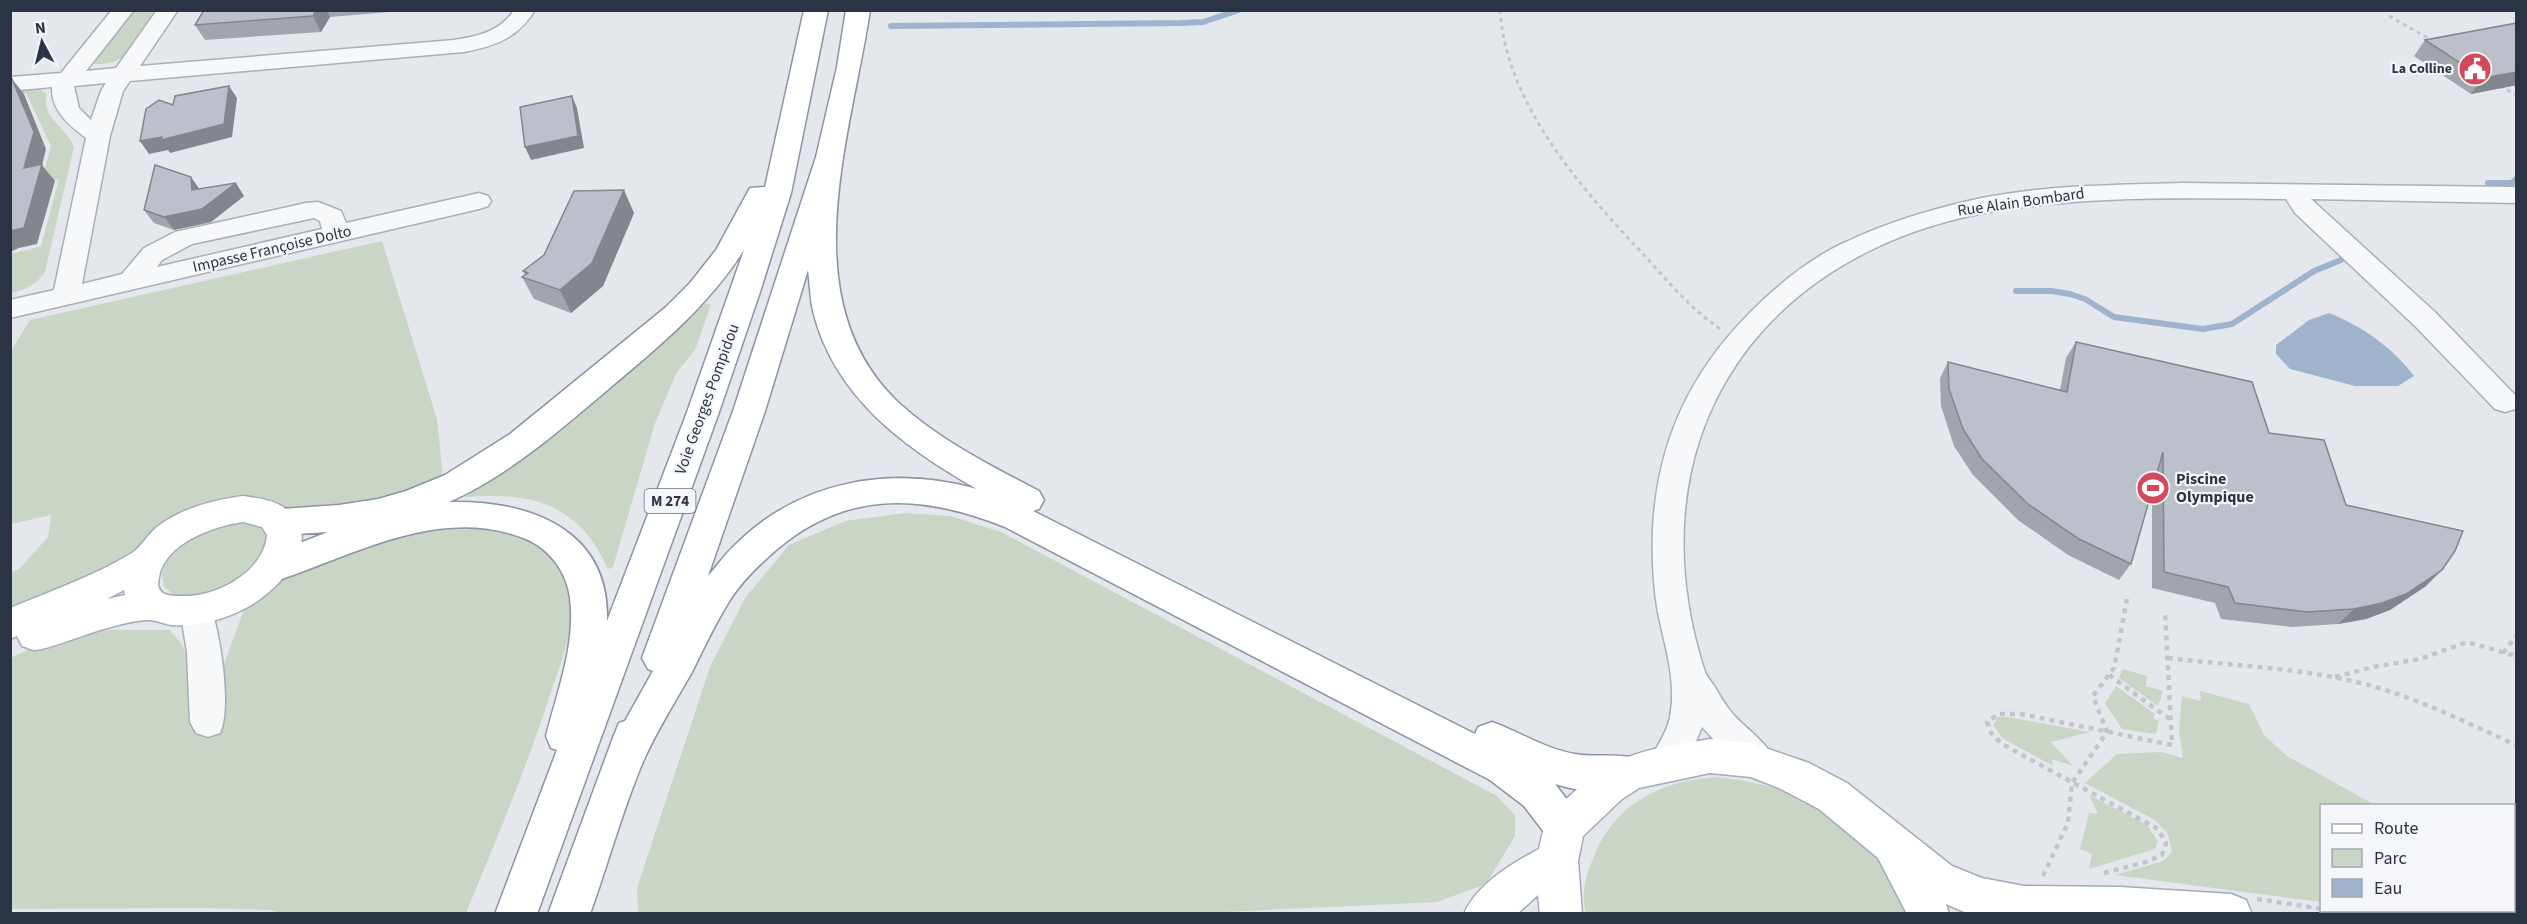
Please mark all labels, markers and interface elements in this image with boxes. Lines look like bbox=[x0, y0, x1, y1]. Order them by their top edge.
north arrow bbox=[12, 12, 72, 72]
text: N bbox=[34, 17, 47, 40]
public building icon: La Colline bbox=[2457, 51, 2493, 87]
place label: La Colline bbox=[2392, 59, 2452, 79]
street label: Rue Alain Bombard bbox=[1956, 182, 2086, 222]
street label: Impasse Françoise Dolto bbox=[191, 220, 353, 278]
street label: Voie Georges Pompidou bbox=[669, 321, 745, 477]
place label: Piscine Olympique bbox=[2176, 468, 2254, 508]
sports icon: Piscine Olympique bbox=[2135, 470, 2171, 506]
road number: M 274 bbox=[644, 489, 696, 513]
legend bbox=[2320, 804, 2515, 912]
text: Route bbox=[2374, 816, 2418, 841]
text: Parc bbox=[2374, 846, 2407, 871]
text: Eau bbox=[2374, 876, 2402, 901]

